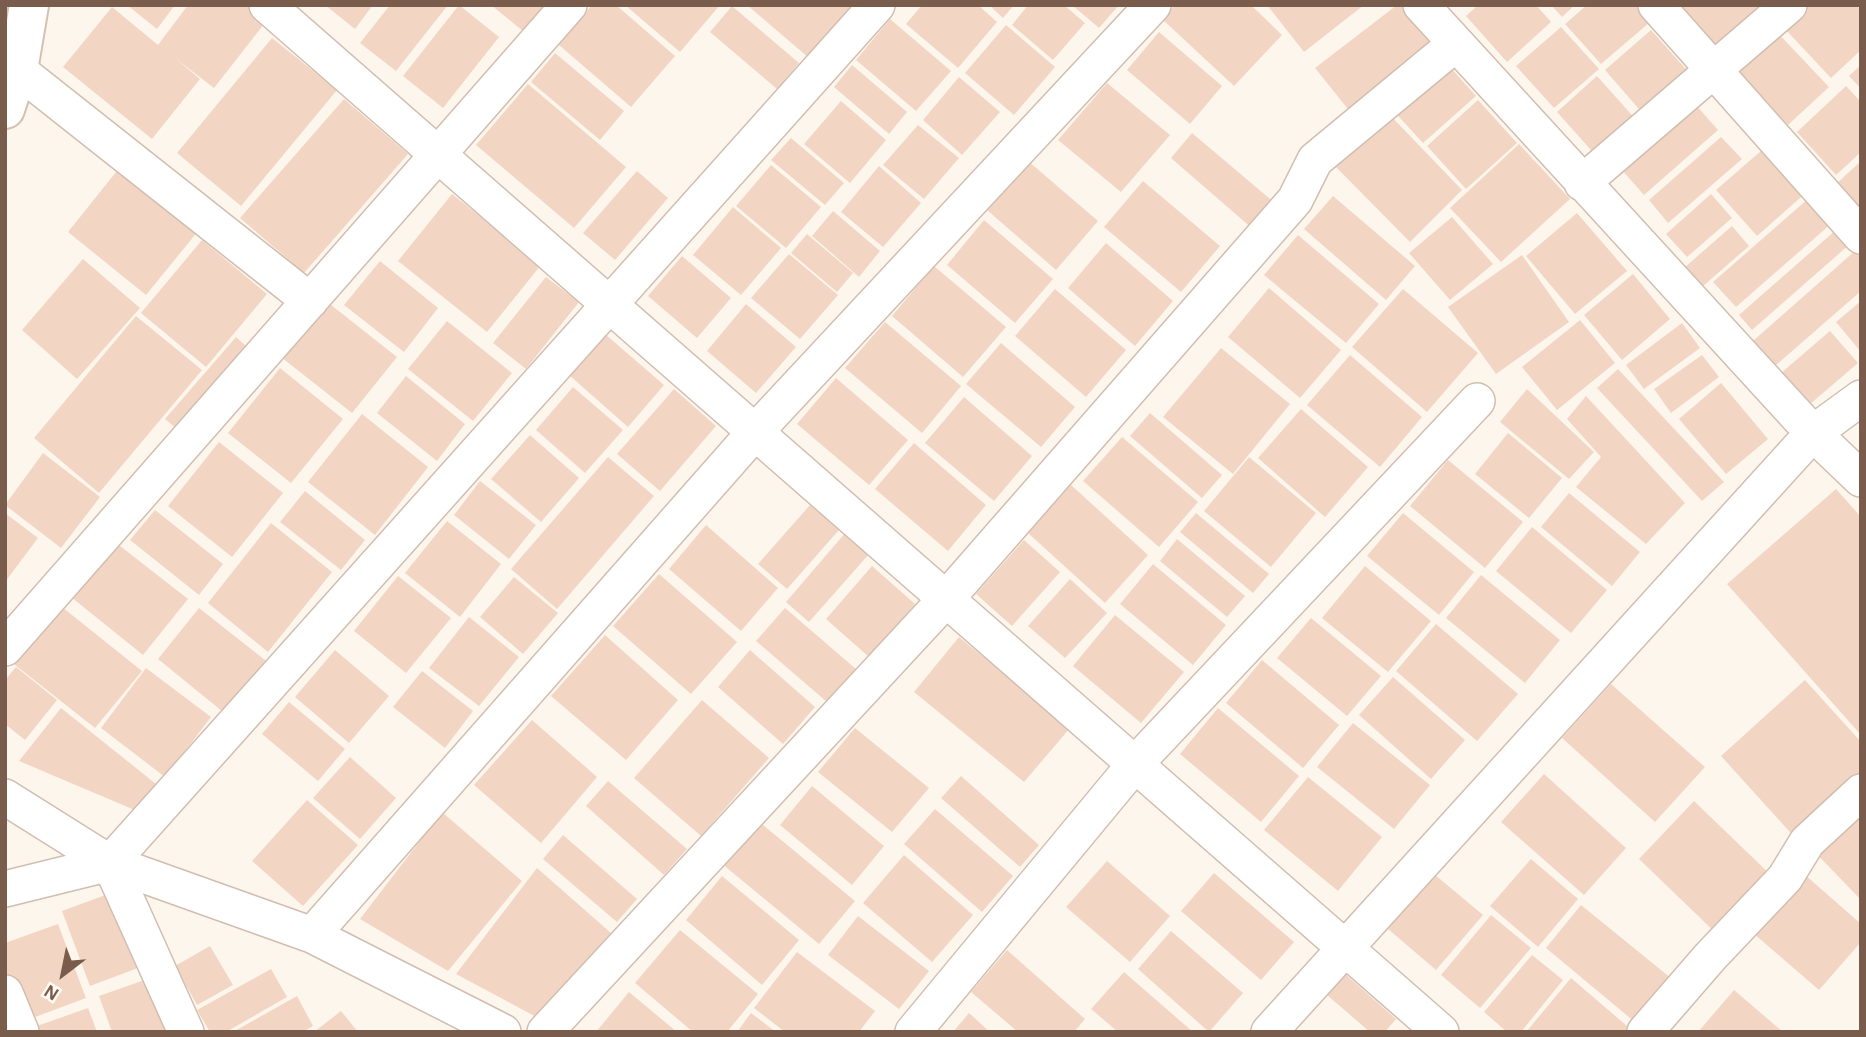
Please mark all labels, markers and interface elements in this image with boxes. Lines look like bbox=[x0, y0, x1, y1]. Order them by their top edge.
north arrow bbox=[28, 939, 98, 1009]
text: N bbox=[41, 981, 62, 1004]

